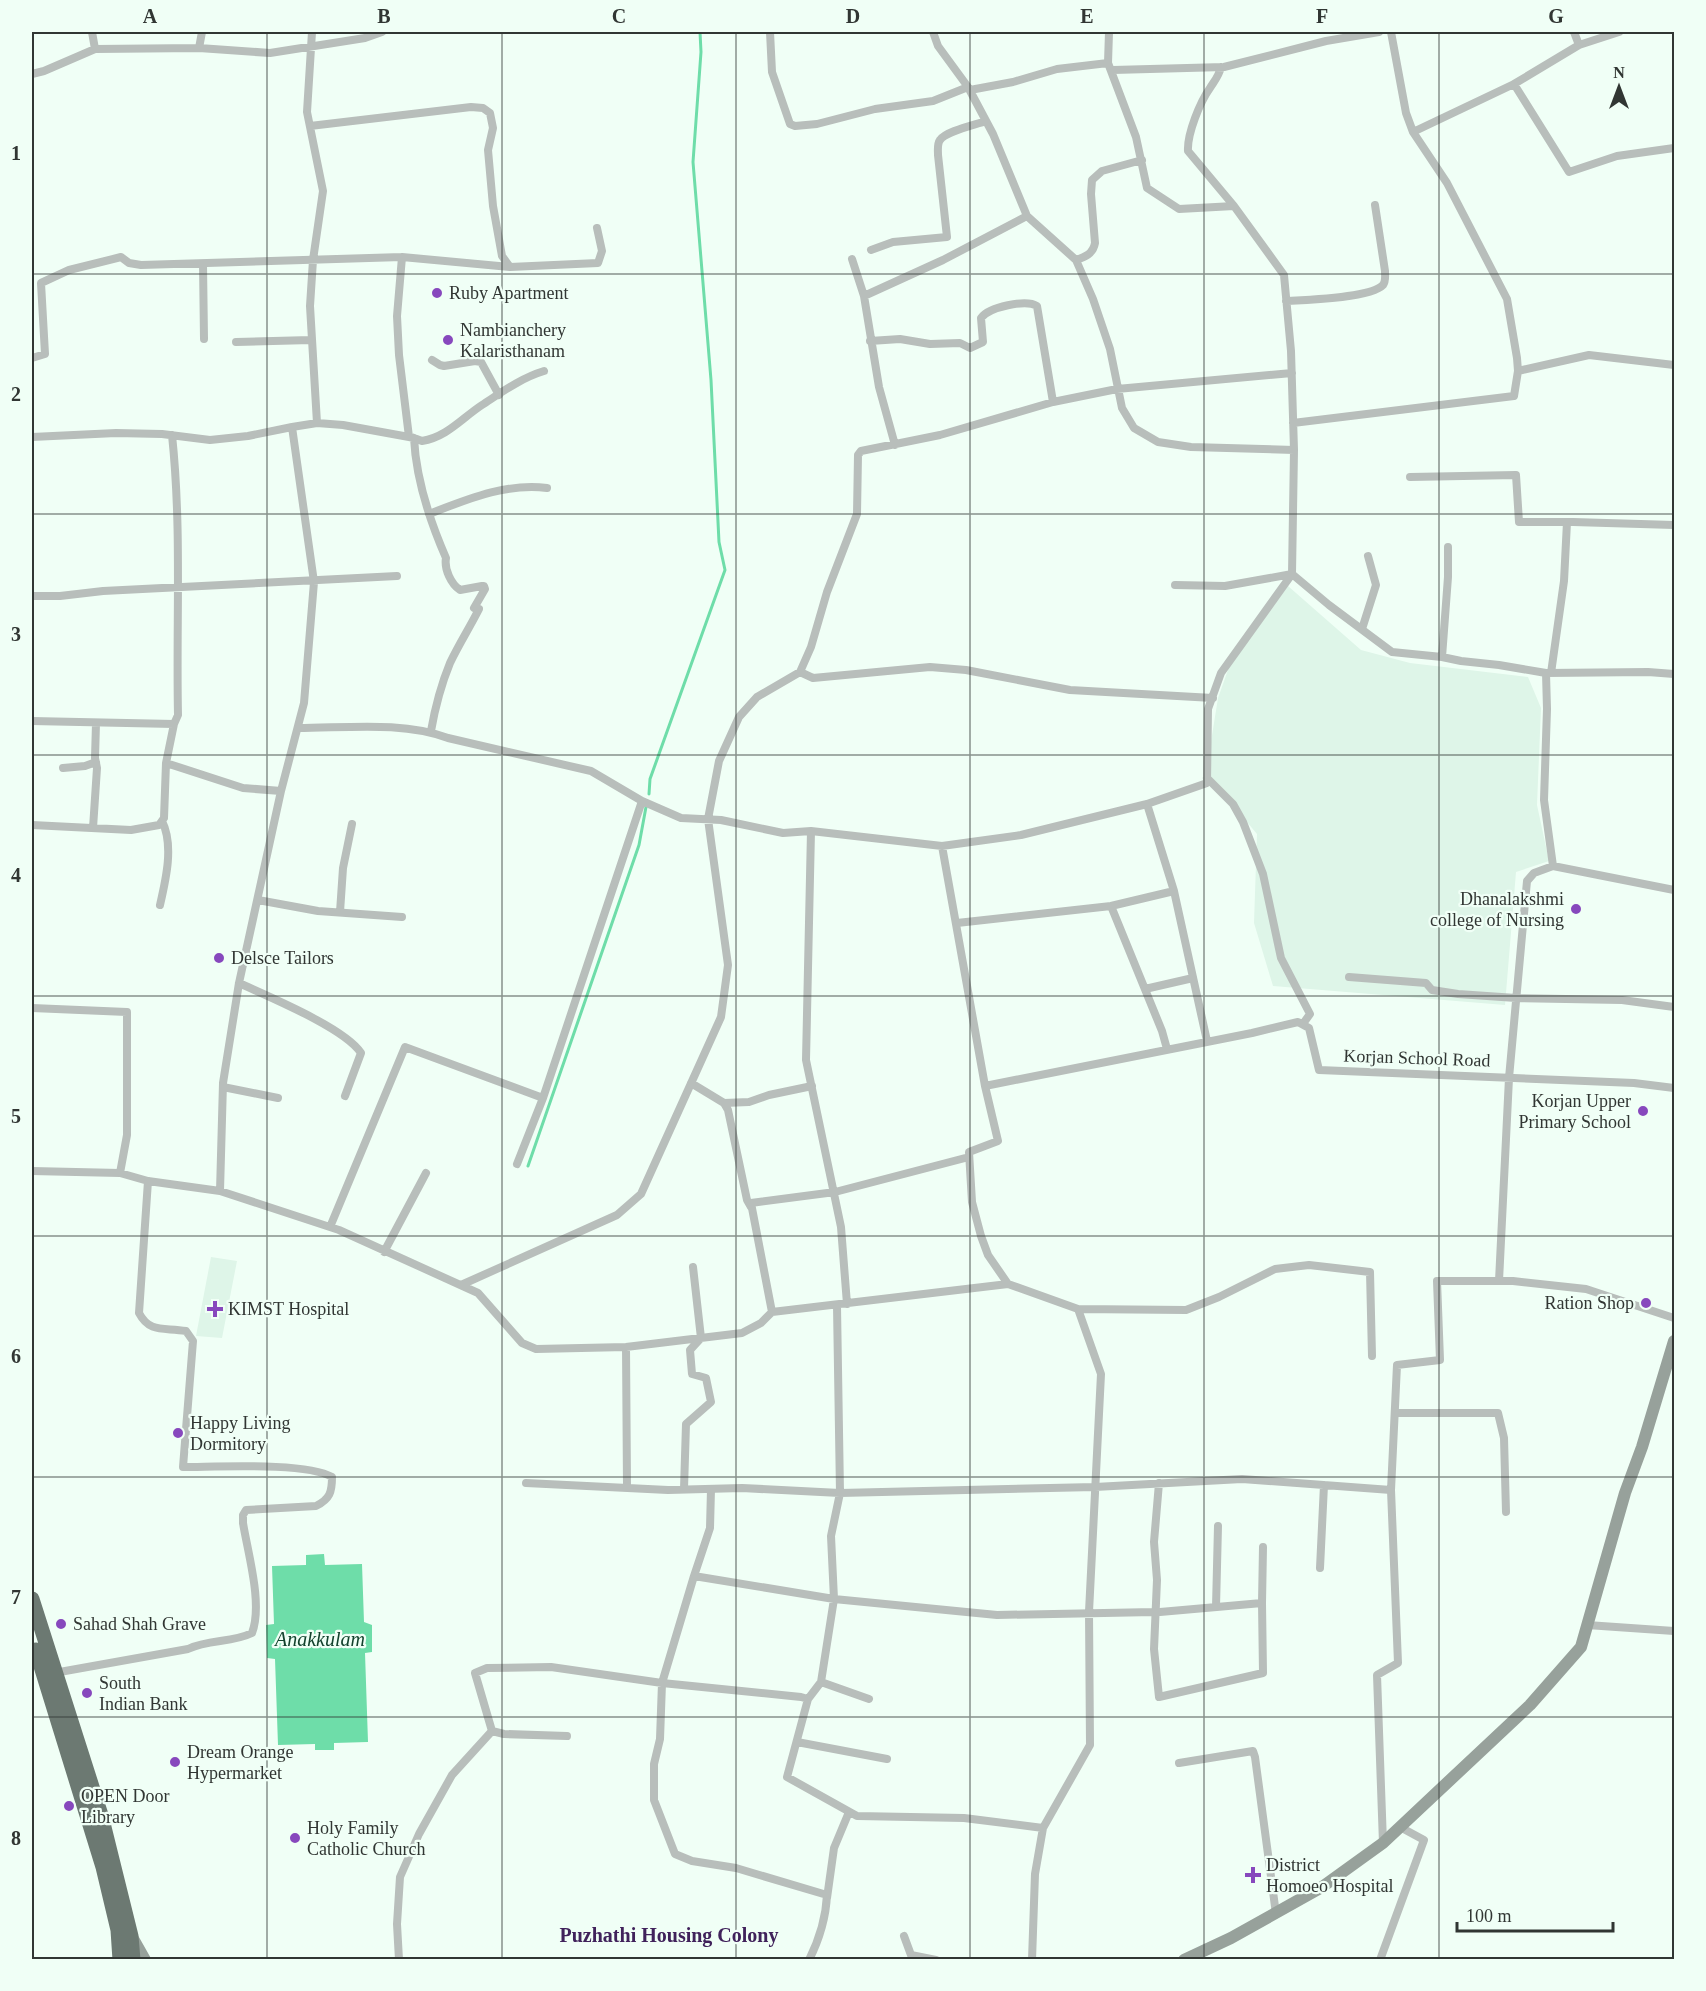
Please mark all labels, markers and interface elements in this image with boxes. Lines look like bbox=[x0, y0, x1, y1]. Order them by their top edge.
text: A bbox=[143, 5, 158, 27]
text: B bbox=[377, 5, 391, 27]
text: C bbox=[612, 5, 626, 27]
text: D bbox=[846, 5, 860, 27]
text: E bbox=[1080, 5, 1094, 27]
text: F bbox=[1316, 5, 1328, 27]
text: G bbox=[1548, 5, 1564, 27]
north arrow bbox=[1589, 57, 1649, 117]
text: N bbox=[1613, 64, 1625, 81]
text: 1 bbox=[11, 142, 21, 164]
place label: Ruby Apartment bbox=[449, 283, 569, 303]
marker: Ruby Apartment bbox=[430, 286, 444, 300]
place label: Nambianchery Kalaristhanam bbox=[460, 320, 566, 361]
marker: Nambianchery Kalaristhanam bbox=[441, 333, 455, 347]
text: 2 bbox=[11, 383, 21, 405]
text: 3 bbox=[11, 623, 21, 645]
text: 4 bbox=[11, 864, 21, 886]
place label: Dhanalakshmi college of Nursing bbox=[1430, 889, 1564, 930]
marker: Dhanalakshmi college of Nursing bbox=[1569, 902, 1583, 916]
place label: Delsce Tailors bbox=[231, 948, 334, 968]
marker: Delsce Tailors bbox=[212, 951, 226, 965]
street label: Korjan School Road bbox=[1343, 1045, 1491, 1071]
place label: Korjan Upper Primary School bbox=[1519, 1091, 1631, 1132]
marker: Korjan Upper Primary School bbox=[1636, 1104, 1650, 1118]
text: 5 bbox=[11, 1105, 21, 1127]
place label: Ration Shop bbox=[1544, 1293, 1634, 1313]
marker: Ration Shop bbox=[1639, 1296, 1653, 1310]
place label: KIMST Hospital bbox=[228, 1299, 349, 1319]
marker: KIMST Hospital bbox=[206, 1300, 224, 1318]
text: 6 bbox=[11, 1345, 21, 1367]
place label: Happy Living Dormitory bbox=[190, 1413, 291, 1454]
marker: Happy Living Dormitory bbox=[171, 1426, 185, 1440]
text: 7 bbox=[11, 1586, 21, 1608]
place label: Sahad Shah Grave bbox=[73, 1614, 206, 1634]
marker: Sahad Shah Grave bbox=[54, 1617, 68, 1631]
water label: Anakkulam bbox=[273, 1628, 365, 1650]
place label: South Indian Bank bbox=[99, 1673, 187, 1714]
marker: South Indian Bank bbox=[80, 1686, 94, 1700]
place label: Dream Orange Hypermarket bbox=[187, 1742, 293, 1783]
marker: Dream Orange Hypermarket bbox=[168, 1755, 182, 1769]
place label: OPEN Door Library bbox=[81, 1786, 170, 1827]
marker: OPEN Door Library bbox=[62, 1799, 76, 1813]
place label: Holy Family Catholic Church bbox=[307, 1818, 425, 1859]
text: 8 bbox=[11, 1827, 21, 1849]
marker: Holy Family Catholic Church bbox=[288, 1831, 302, 1845]
place label: District Homoeo Hospital bbox=[1266, 1855, 1394, 1896]
marker: District Homoeo Hospital bbox=[1244, 1866, 1262, 1884]
scale bar bbox=[1457, 1895, 1613, 1933]
text: 100 m bbox=[1466, 1906, 1512, 1926]
district label: Puzhathi Housing Colony bbox=[560, 1924, 778, 1947]

